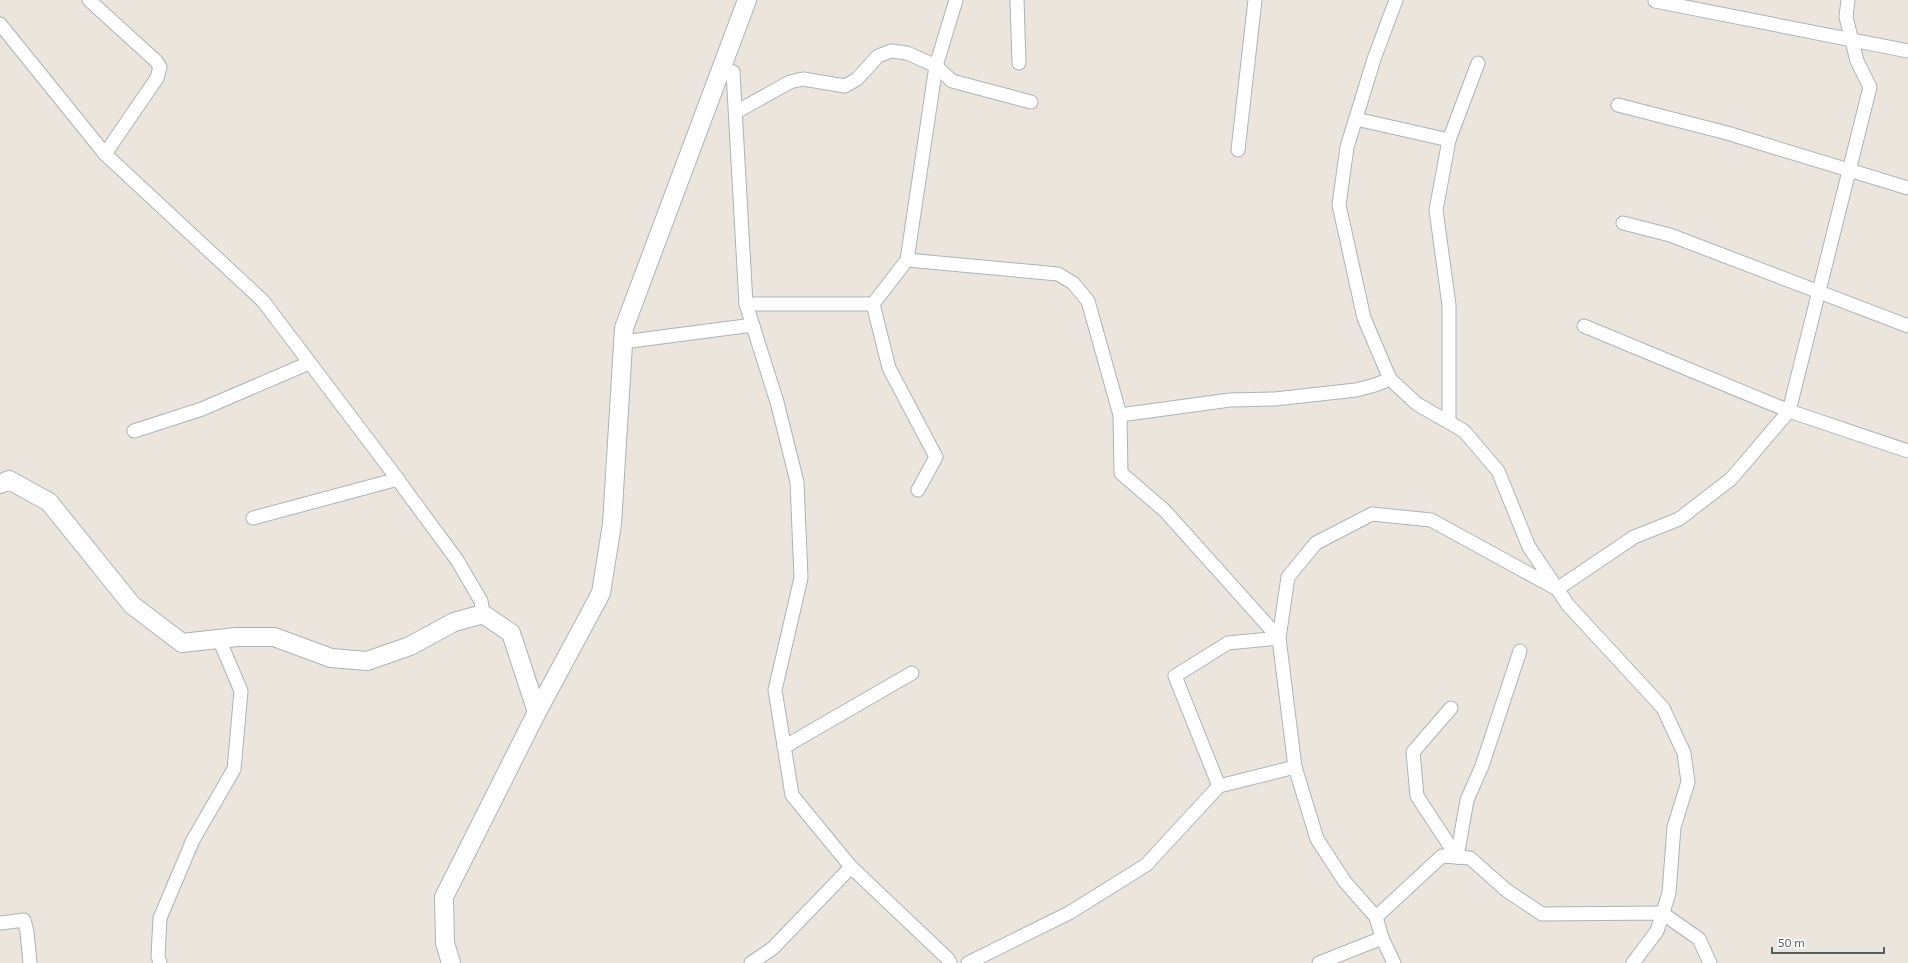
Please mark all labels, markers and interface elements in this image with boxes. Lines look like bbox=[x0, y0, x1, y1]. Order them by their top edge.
scale bar bbox=[1772, 929, 1884, 955]
text: 50 m bbox=[1778, 935, 1805, 949]

